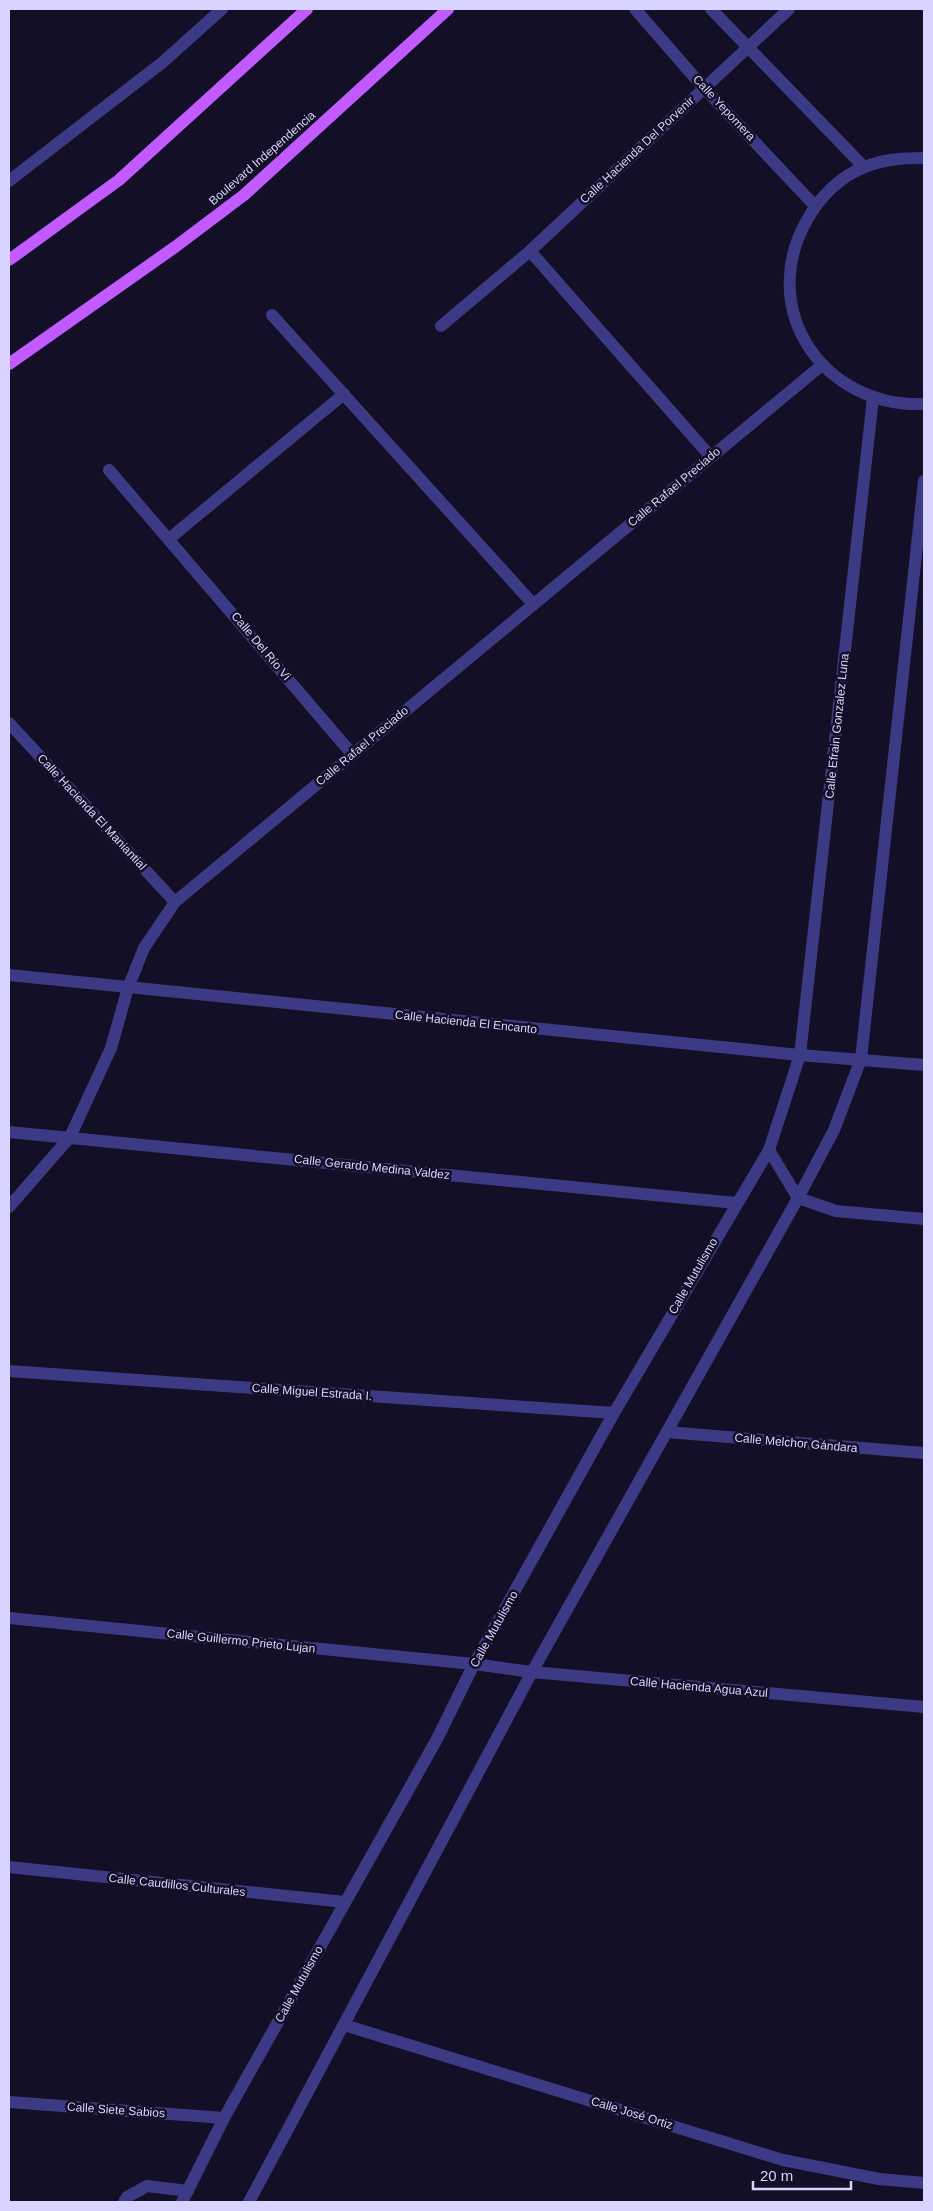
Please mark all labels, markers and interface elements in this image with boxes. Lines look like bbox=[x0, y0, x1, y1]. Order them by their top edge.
street label: Calle Yepomera bbox=[690, 72, 758, 144]
street label: Calle Hacienda Del Porvenir bbox=[577, 93, 697, 207]
street label: Boulevard Independencia bbox=[206, 108, 318, 208]
street label: Calle Rafael Preciado bbox=[625, 444, 723, 530]
street label: Calle Del Río Vi bbox=[228, 609, 294, 683]
street label: Calle Efrain Gonzalez Luna bbox=[822, 652, 852, 799]
street label: Calle Rafael Preciado bbox=[313, 703, 411, 789]
street label: Calle Hacienda El Maniantial bbox=[35, 751, 149, 873]
street label: Calle Hacienda El Encanto bbox=[394, 1008, 538, 1036]
street label: Calle Gerardo Medina Valdez bbox=[293, 1152, 451, 1182]
street label: Calle Mutulismo bbox=[666, 1235, 721, 1316]
street label: Calle Miguel Estrada I. bbox=[251, 1381, 373, 1403]
street label: Calle Melchor Gándara bbox=[734, 1431, 858, 1455]
street label: Calle Mutulismo bbox=[467, 1588, 521, 1670]
street label: Calle Guillermo Prieto Lujan bbox=[166, 1626, 316, 1656]
street label: Calle Hacienda Agua Azul bbox=[630, 1674, 768, 1700]
street label: Calle Caudillos Culturales bbox=[108, 1871, 246, 1899]
street label: Calle Mutulismo bbox=[272, 1943, 326, 2025]
street label: Calle José Ortiz bbox=[589, 2094, 675, 2132]
street label: Calle Siete Sabios bbox=[67, 2100, 165, 2120]
scale bar bbox=[753, 2158, 850, 2190]
text: 20 m bbox=[760, 2167, 793, 2184]

